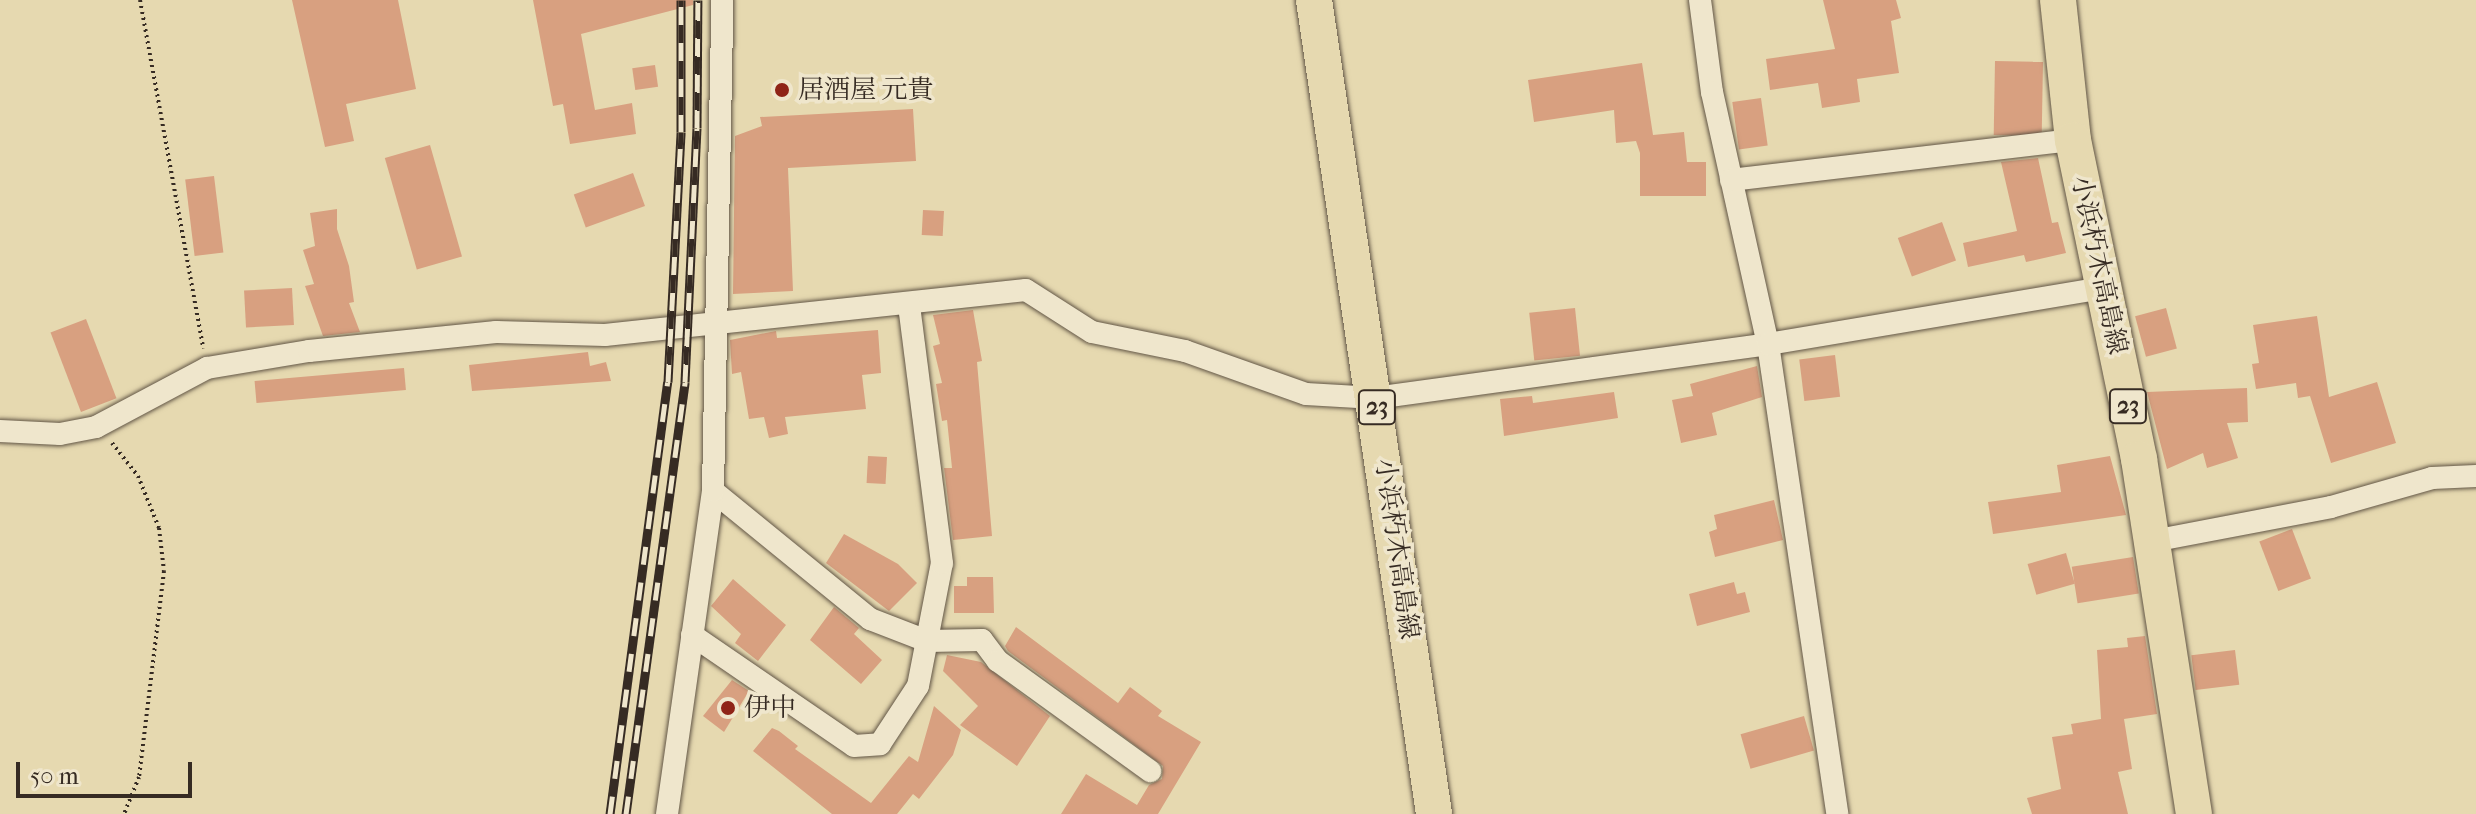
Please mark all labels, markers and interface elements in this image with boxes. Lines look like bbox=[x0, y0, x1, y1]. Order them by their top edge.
place label: 居酒屋 元貴 bbox=[798, 74, 934, 106]
marker: 居酒屋 元貴 bbox=[773, 81, 791, 99]
street label: 小浜朽木高島線 bbox=[2065, 173, 2133, 357]
road number: 23 bbox=[2108, 386, 2148, 426]
road number: 23 bbox=[1357, 387, 1397, 427]
street label: 小浜朽木高島線 bbox=[1369, 457, 1425, 641]
place label: 伊中 bbox=[744, 692, 796, 724]
marker: 伊中 bbox=[719, 699, 737, 717]
scale bar bbox=[20, 746, 196, 796]
text: 50 m bbox=[30, 762, 79, 790]

